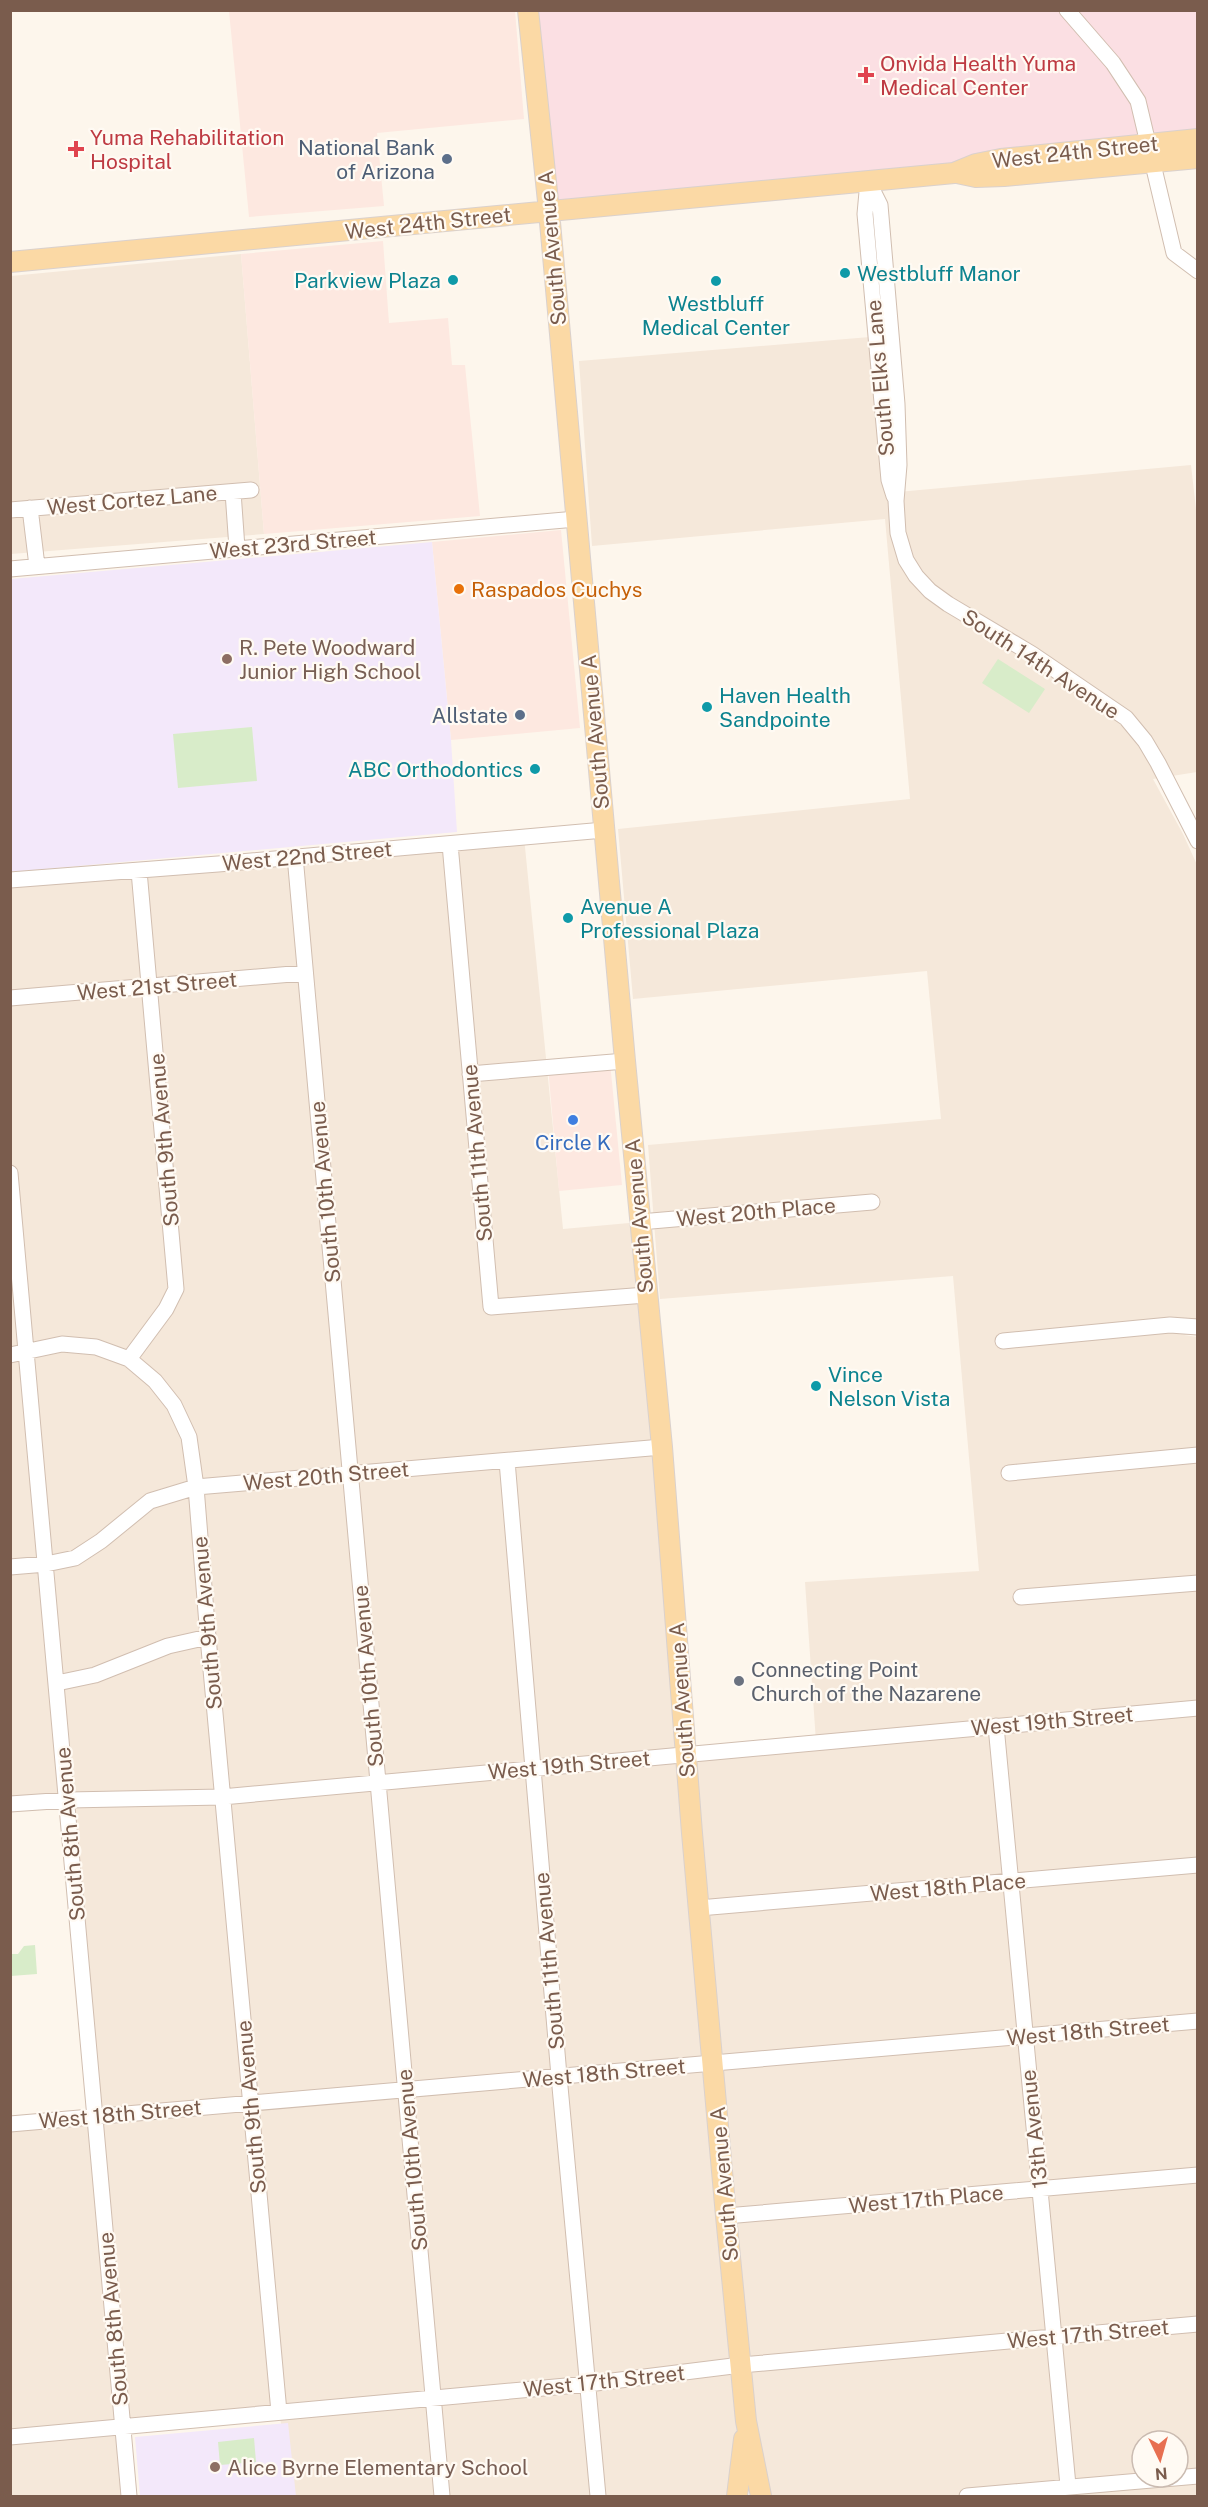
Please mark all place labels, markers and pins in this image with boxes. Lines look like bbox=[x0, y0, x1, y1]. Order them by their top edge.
place label: Onvida Health Yuma Medical Center bbox=[880, 51, 1076, 100]
marker: Onvida Health Yuma Medical Center bbox=[857, 66, 875, 84]
place label: Yuma Rehabilitation Hospital bbox=[90, 125, 284, 174]
place label: National Bank of Arizona bbox=[298, 135, 435, 184]
marker: Yuma Rehabilitation Hospital bbox=[67, 140, 85, 158]
marker: National Bank of Arizona bbox=[440, 152, 454, 166]
place label: Westbluff Manor bbox=[857, 261, 1021, 286]
marker: Westbluff Manor bbox=[838, 266, 852, 280]
place label: Parkview Plaza bbox=[294, 268, 441, 293]
marker: Parkview Plaza bbox=[446, 273, 460, 287]
marker: Westbluff Medical Center bbox=[709, 274, 723, 288]
place label: Westbluff Medical Center bbox=[642, 291, 790, 340]
place label: Raspados Cuchys bbox=[471, 577, 642, 602]
marker: Raspados Cuchys bbox=[452, 582, 466, 596]
place label: R. Pete Woodward Junior High School bbox=[239, 635, 421, 684]
marker: R. Pete Woodward Junior High School bbox=[220, 652, 234, 666]
place label: Haven Health Sandpointe bbox=[719, 683, 851, 732]
marker: Haven Health Sandpointe bbox=[700, 700, 714, 714]
place label: Allstate bbox=[432, 703, 508, 728]
marker: Allstate bbox=[513, 708, 527, 722]
place label: ABC Orthodontics bbox=[348, 757, 523, 782]
marker: ABC Orthodontics bbox=[528, 762, 542, 776]
place label: Avenue A Professional Plaza bbox=[580, 894, 759, 943]
marker: Avenue A Professional Plaza bbox=[561, 911, 575, 925]
marker: Circle K bbox=[566, 1113, 580, 1127]
place label: Circle K bbox=[535, 1130, 611, 1155]
place label: Vince Nelson Vista bbox=[828, 1362, 950, 1411]
marker: Vince Nelson Vista bbox=[809, 1379, 823, 1393]
place label: Connecting Point Church of the Nazarene bbox=[751, 1657, 981, 1706]
marker: Connecting Point Church of the Nazarene bbox=[732, 1674, 746, 1688]
place label: Alice Byrne Elementary School bbox=[227, 2455, 528, 2480]
marker: Alice Byrne Elementary School bbox=[208, 2460, 222, 2474]

